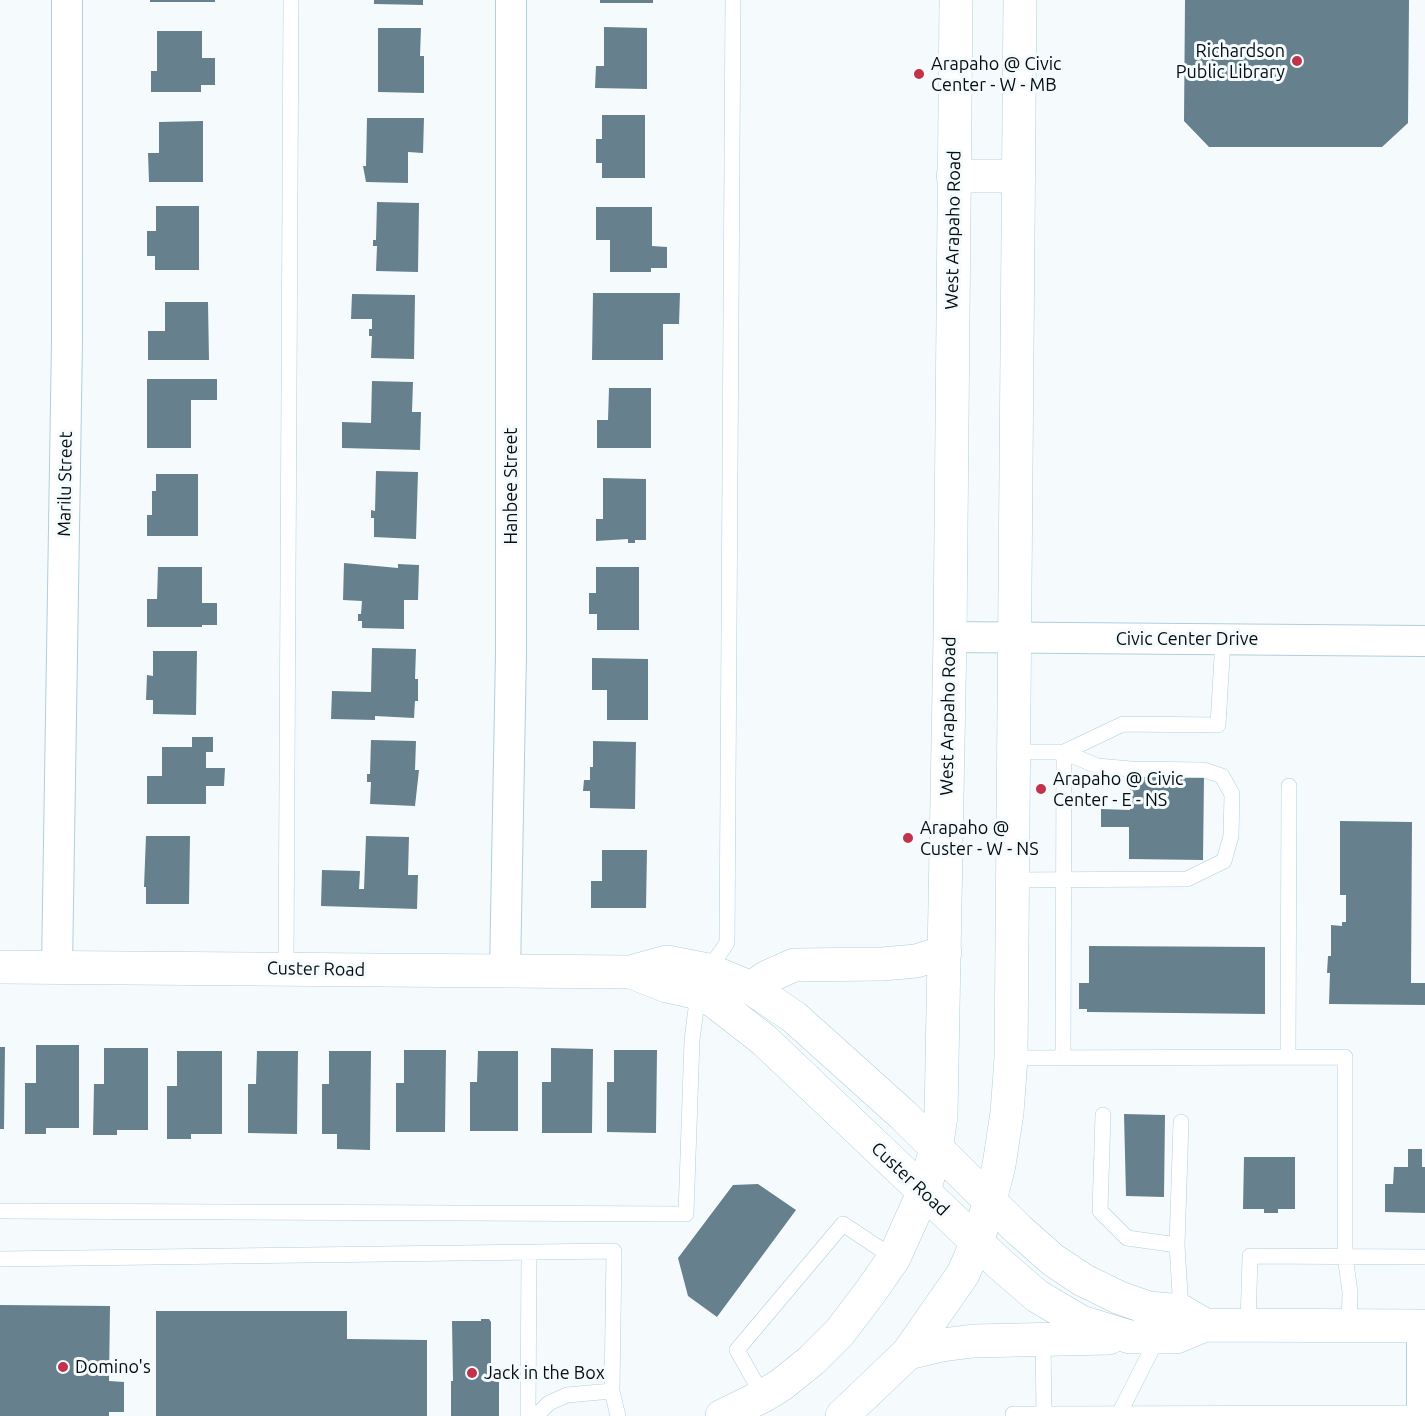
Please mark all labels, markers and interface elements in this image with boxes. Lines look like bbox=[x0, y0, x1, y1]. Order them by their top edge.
place label: Richardson Public Library bbox=[1176, 40, 1285, 82]
place label: Arapaho @ Civic Center - W - MB bbox=[931, 53, 1061, 96]
marker: Richardson Public Library bbox=[1290, 54, 1304, 68]
marker: Arapaho @ Civic Center - W - MB bbox=[912, 67, 926, 81]
street label: West Arapaho Road bbox=[941, 150, 965, 310]
street label: Hanbee Street bbox=[500, 428, 522, 544]
street label: Marilu Street bbox=[53, 431, 77, 537]
street label: Civic Center Drive bbox=[1116, 628, 1258, 650]
street label: West Arapaho Road bbox=[936, 636, 960, 796]
place label: Arapaho @ Civic Center - E - NS bbox=[1053, 768, 1183, 810]
marker: Arapaho @ Civic Center - E - NS bbox=[1034, 782, 1048, 796]
place label: Arapaho @ Custer - W - NS bbox=[920, 817, 1039, 860]
marker: Arapaho @ Custer - W - NS bbox=[901, 831, 915, 845]
street label: Custer Road bbox=[267, 957, 365, 981]
street label: Custer Road bbox=[867, 1138, 953, 1220]
place label: Domino's bbox=[75, 1356, 151, 1378]
marker: Domino's bbox=[56, 1360, 70, 1374]
place label: Jack in the Box bbox=[484, 1362, 605, 1384]
marker: Jack in the Box bbox=[465, 1366, 479, 1380]

